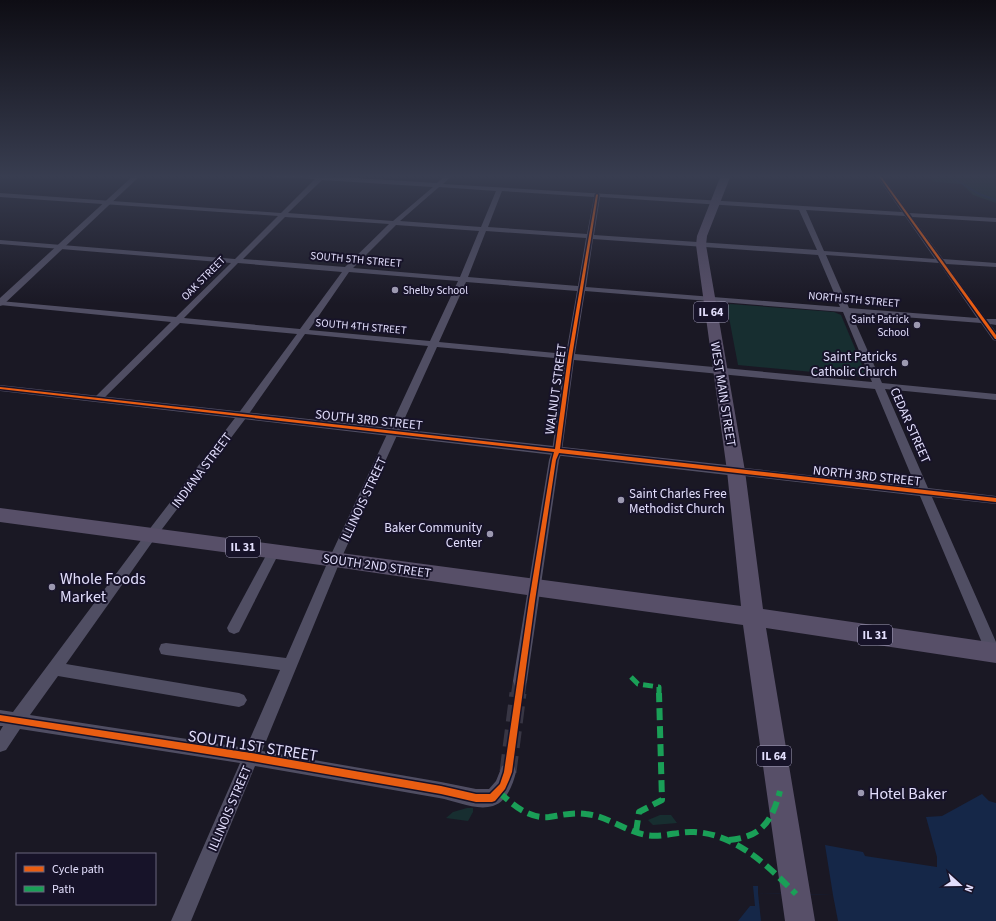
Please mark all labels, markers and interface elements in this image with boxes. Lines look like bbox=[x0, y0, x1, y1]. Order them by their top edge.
street label: SOUTH 5TH STREET bbox=[310, 248, 402, 271]
street label: OAK STREET bbox=[178, 253, 229, 304]
place label: Shelby School bbox=[403, 283, 468, 298]
marker: Shelby School bbox=[390, 285, 400, 295]
street label: NORTH 5TH STREET bbox=[808, 288, 900, 311]
road number: IL 64 bbox=[694, 302, 728, 322]
place label: Saint Patrick School bbox=[851, 312, 910, 340]
street label: SOUTH 4TH STREET bbox=[315, 315, 407, 338]
marker: Saint Patrick School bbox=[912, 320, 922, 330]
street label: WEST MAIN STREET bbox=[706, 340, 740, 448]
street label: WALNUT STREET bbox=[541, 342, 571, 436]
place label: Saint Patricks Catholic Church bbox=[811, 348, 898, 381]
marker: Saint Patricks Catholic Church bbox=[900, 358, 910, 368]
street label: CEDAR STREET bbox=[885, 385, 935, 466]
street label: SOUTH 3RD STREET bbox=[314, 405, 424, 435]
street label: INDIANA STREET bbox=[168, 429, 236, 512]
street label: ILLINOIS STREET bbox=[336, 454, 391, 545]
street label: NORTH 3RD STREET bbox=[812, 461, 922, 491]
place label: Saint Charles Free Methodist Church bbox=[629, 485, 727, 518]
marker: Saint Charles Free Methodist Church bbox=[616, 495, 626, 505]
place label: Baker Community Center bbox=[384, 519, 482, 552]
marker: Baker Community Center bbox=[485, 529, 495, 539]
road number: IL 31 bbox=[226, 537, 260, 557]
street label: SOUTH 2ND STREET bbox=[322, 549, 432, 583]
place label: Whole Foods Market bbox=[60, 568, 146, 608]
marker: Whole Foods Market bbox=[47, 582, 57, 592]
road number: IL 31 bbox=[858, 625, 892, 645]
street label: SOUTH 1ST STREET bbox=[186, 725, 320, 767]
road number: IL 64 bbox=[757, 746, 791, 766]
street label: ILLINOIS STREET bbox=[204, 763, 256, 854]
place label: Hotel Baker bbox=[869, 783, 947, 805]
marker: Hotel Baker bbox=[856, 788, 866, 798]
legend bbox=[16, 853, 156, 905]
text: Cycle path bbox=[52, 861, 104, 878]
north arrow bbox=[940, 865, 980, 905]
text: Path bbox=[52, 881, 75, 898]
text: N bbox=[961, 882, 977, 895]

